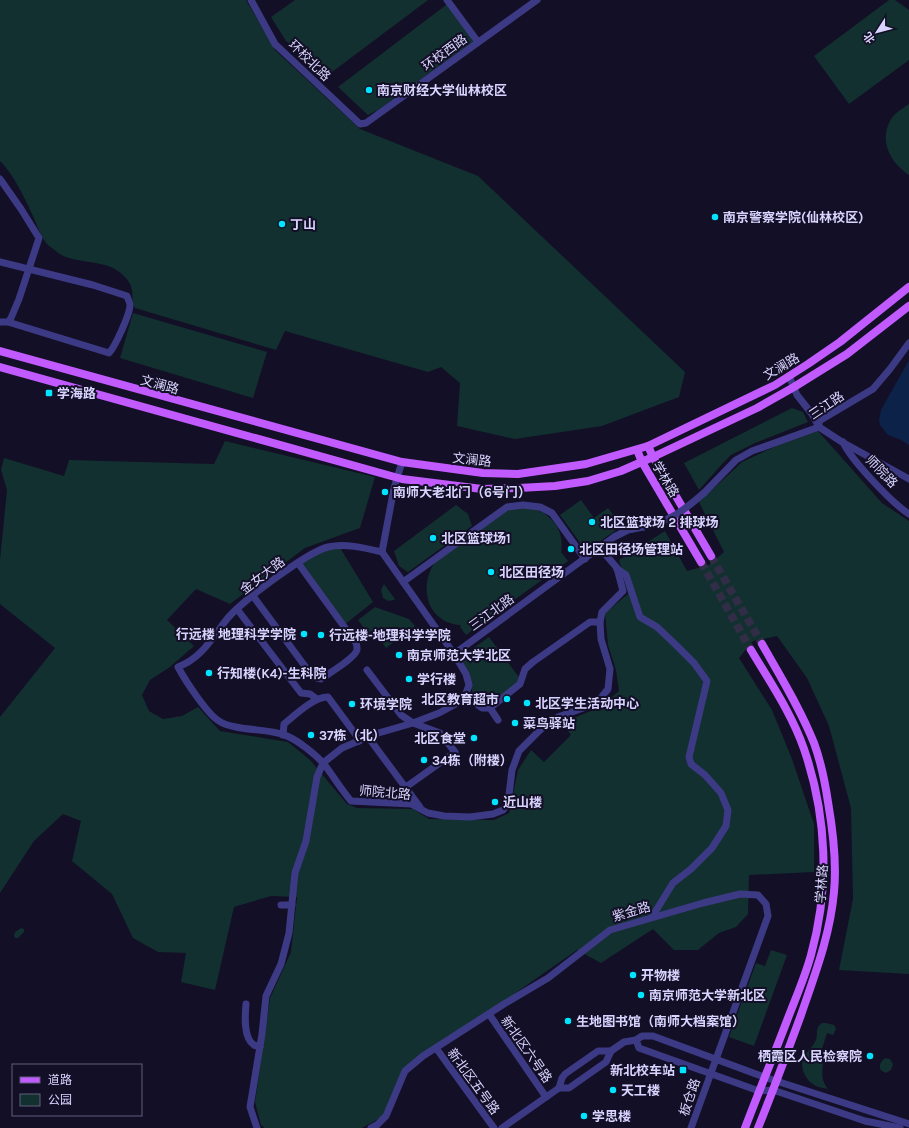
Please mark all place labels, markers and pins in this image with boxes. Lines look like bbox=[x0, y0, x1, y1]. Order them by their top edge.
place label: 南京财经大学仙林校区 bbox=[377, 83, 507, 98]
marker: 南京财经大学仙林校区 bbox=[364, 85, 374, 95]
place label: 南京警察学院(仙林校区) bbox=[723, 210, 863, 225]
marker: 南京警察学院(仙林校区) bbox=[710, 212, 720, 222]
place label: 丁山 bbox=[290, 217, 316, 232]
marker: 丁山 bbox=[277, 219, 287, 229]
place label: 学海路 bbox=[57, 386, 96, 401]
marker: 学海路 bbox=[44, 388, 54, 398]
place label: 南师大老北门（6号门） bbox=[393, 485, 531, 500]
marker: 南师大老北门（6号门） bbox=[380, 487, 390, 497]
place label: 北区篮球场 2 排球场 bbox=[600, 515, 718, 530]
marker: 北区篮球场 2 排球场 bbox=[587, 517, 597, 527]
place label: 北区篮球场1 bbox=[441, 531, 511, 546]
marker: 北区篮球场1 bbox=[428, 533, 438, 543]
place label: 北区田径场管理站 bbox=[579, 542, 683, 557]
marker: 北区田径场管理站 bbox=[566, 544, 576, 554]
place label: 北区田径场 bbox=[499, 565, 564, 580]
marker: 北区田径场 bbox=[486, 567, 496, 577]
place label: 行远楼 地理科学学院 bbox=[176, 627, 296, 642]
place label: 行远楼-地理科学学院 bbox=[329, 628, 451, 643]
marker: 行远楼 地理科学学院 bbox=[299, 629, 309, 639]
marker: 行远楼-地理科学学院 bbox=[316, 630, 326, 640]
place label: 南京师范大学北区 bbox=[407, 648, 511, 663]
marker: 南京师范大学北区 bbox=[394, 650, 404, 660]
place label: 行知楼(K4)-生科院 bbox=[217, 666, 326, 681]
marker: 行知楼(K4)-生科院 bbox=[204, 668, 214, 678]
place label: 学行楼 bbox=[417, 672, 456, 687]
marker: 学行楼 bbox=[404, 674, 414, 684]
place label: 北区教育超市 bbox=[421, 692, 499, 707]
marker: 北区教育超市 bbox=[502, 694, 512, 704]
place label: 北区学生活动中心 bbox=[535, 696, 639, 711]
place label: 环境学院 bbox=[360, 697, 412, 712]
marker: 北区学生活动中心 bbox=[522, 698, 532, 708]
marker: 环境学院 bbox=[347, 699, 357, 709]
place label: 菜鸟驿站 bbox=[523, 716, 575, 731]
marker: 菜鸟驿站 bbox=[510, 718, 520, 728]
place label: 37栋（北） bbox=[319, 728, 386, 743]
marker: 37栋（北） bbox=[306, 730, 316, 740]
place label: 北区食堂 bbox=[414, 731, 466, 746]
marker: 北区食堂 bbox=[469, 733, 479, 743]
place label: 34栋（附楼） bbox=[432, 753, 513, 768]
marker: 34栋（附楼） bbox=[419, 755, 429, 765]
place label: 近山楼 bbox=[503, 795, 542, 810]
marker: 近山楼 bbox=[490, 797, 500, 807]
place label: 开物楼 bbox=[641, 968, 680, 983]
marker: 开物楼 bbox=[628, 970, 638, 980]
place label: 南京师范大学新北区 bbox=[649, 988, 766, 1003]
marker: 南京师范大学新北区 bbox=[636, 990, 646, 1000]
place label: 生地图书馆（南师大档案馆） bbox=[576, 1014, 745, 1029]
marker: 生地图书馆（南师大档案馆） bbox=[563, 1016, 573, 1026]
place label: 栖霞区人民检察院 bbox=[758, 1049, 862, 1064]
marker: 栖霞区人民检察院 bbox=[865, 1051, 875, 1061]
place label: 新北校车站 bbox=[610, 1063, 675, 1078]
marker: 新北校车站 bbox=[678, 1065, 688, 1075]
place label: 天工楼 bbox=[621, 1083, 660, 1098]
marker: 天工楼 bbox=[608, 1085, 618, 1095]
place label: 学思楼 bbox=[592, 1109, 631, 1124]
marker: 学思楼 bbox=[579, 1111, 589, 1121]

